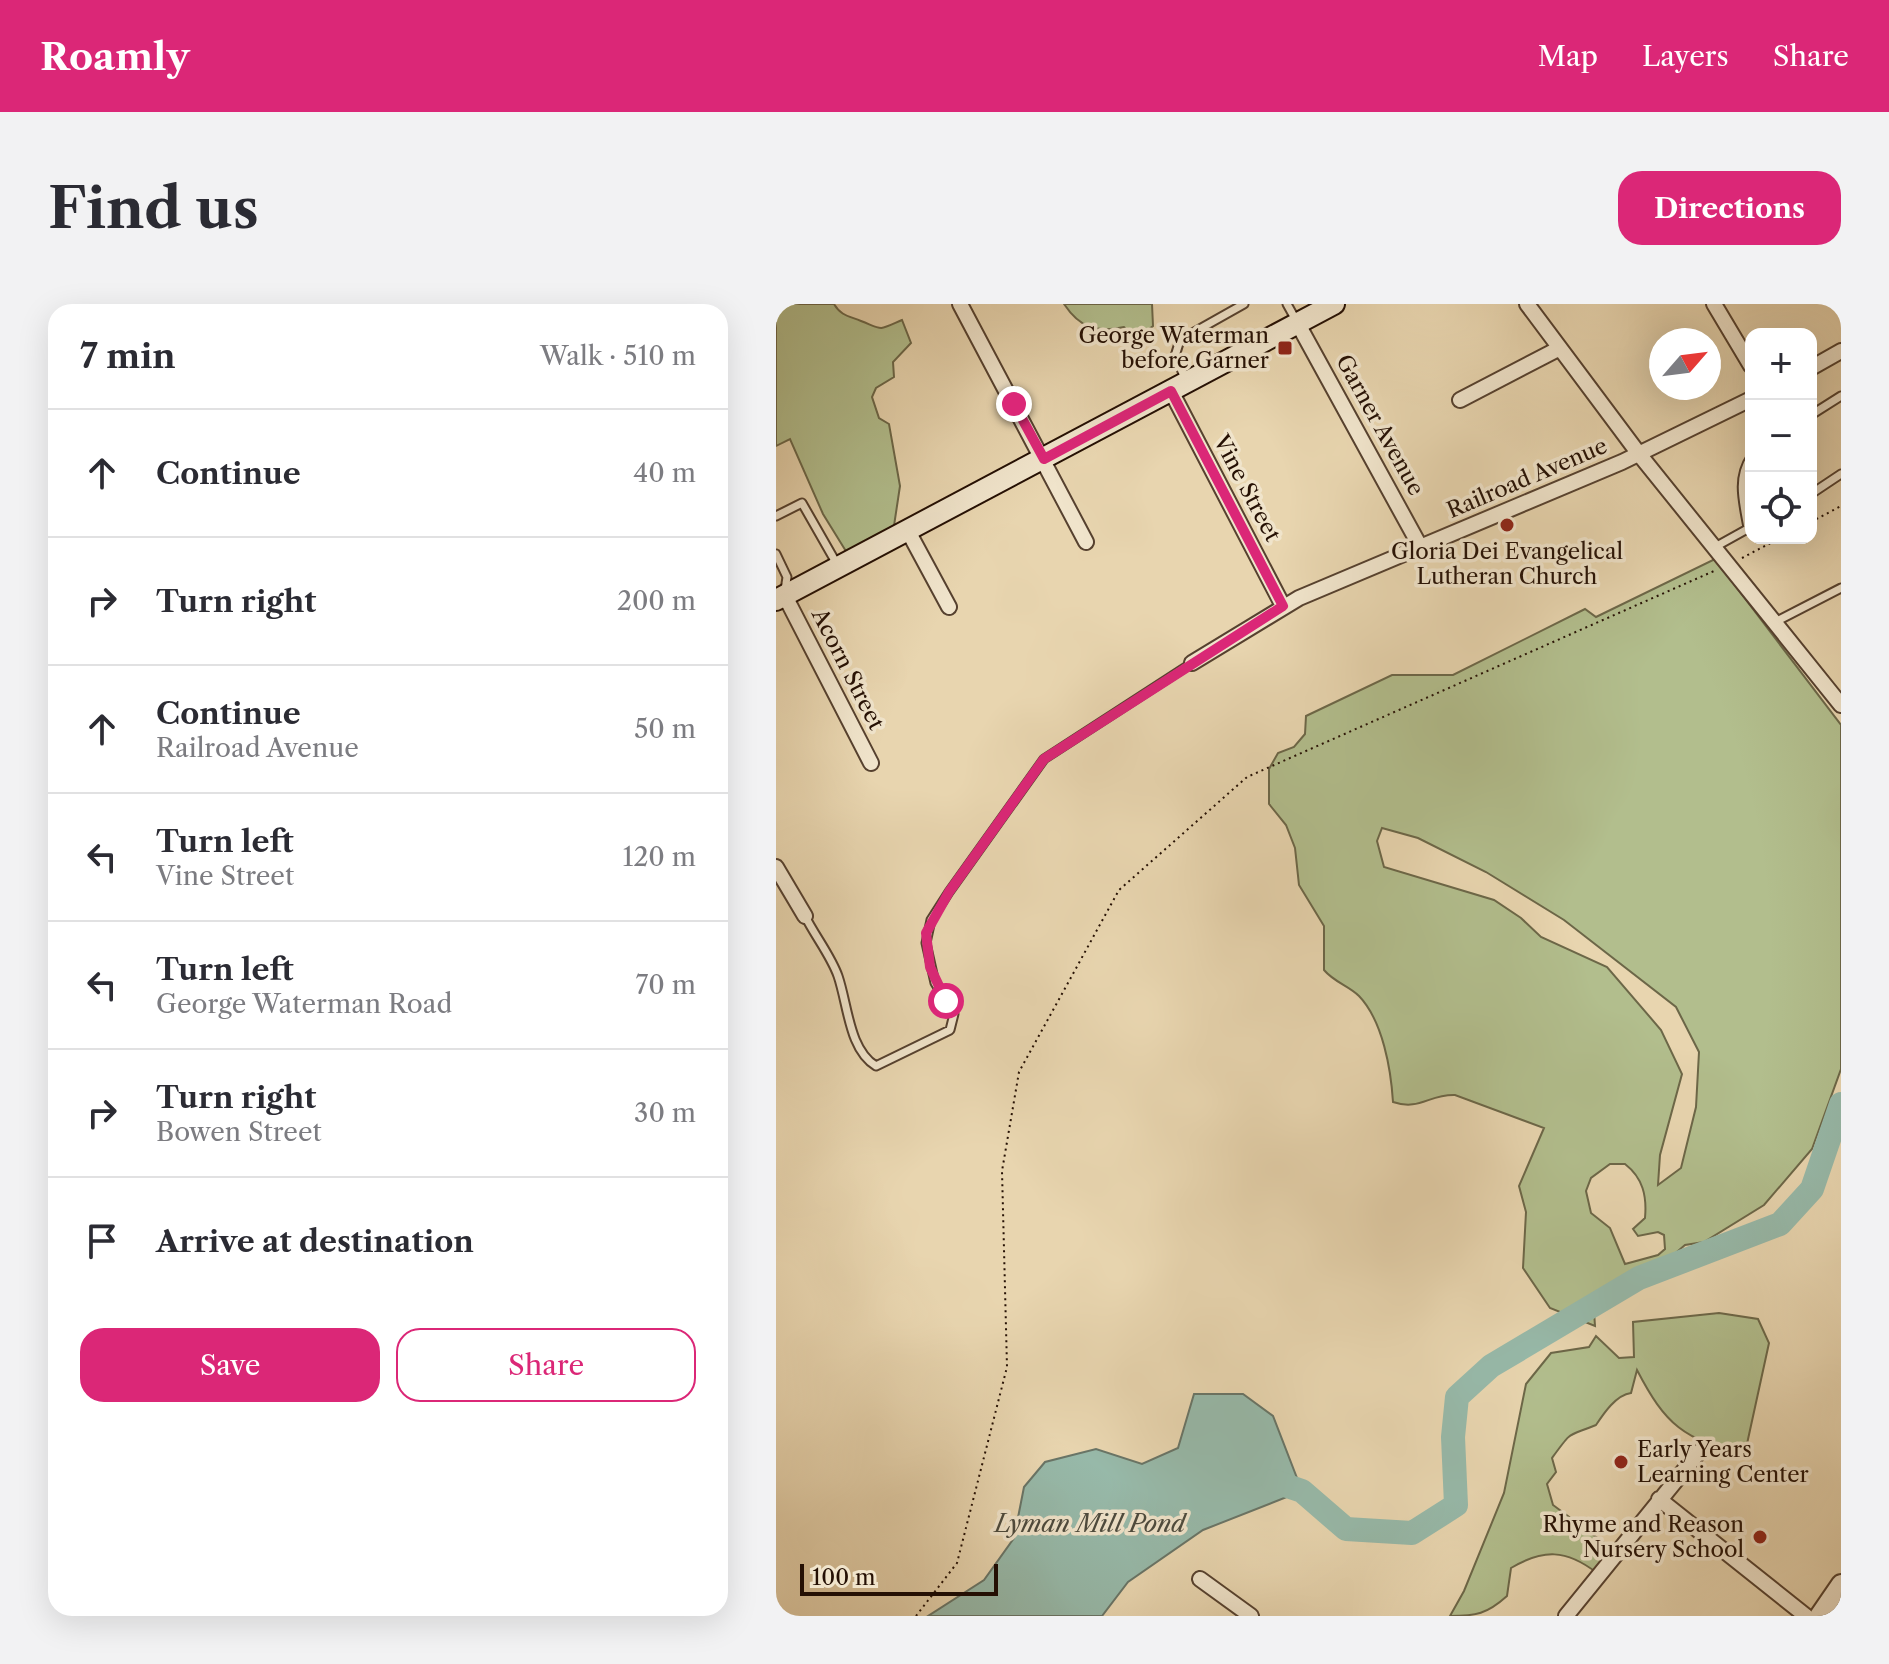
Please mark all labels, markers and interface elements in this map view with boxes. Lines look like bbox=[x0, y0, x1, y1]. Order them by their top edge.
text: Roamly bbox=[40, 33, 189, 80]
text: Map bbox=[1538, 39, 1598, 73]
text: Layers bbox=[1642, 39, 1729, 73]
text: Share bbox=[1773, 39, 1849, 73]
button: Directions bbox=[1618, 171, 1841, 245]
text: Find us bbox=[48, 174, 259, 243]
place label: George Waterman before Garner bbox=[1079, 322, 1269, 374]
north arrow bbox=[1649, 328, 1721, 400]
map controls bbox=[1745, 328, 1817, 544]
button: + bbox=[1745, 328, 1817, 400]
text: 7 min bbox=[80, 335, 176, 377]
marker: George Waterman before Garner bbox=[1276, 339, 1294, 357]
text: Walk · 510 m bbox=[540, 340, 696, 372]
street label: Garner Avenue bbox=[1330, 350, 1430, 500]
route end bbox=[996, 386, 1032, 422]
button: − bbox=[1745, 400, 1817, 472]
street label: Vine Street bbox=[1207, 429, 1286, 546]
street label: Railroad Avenue bbox=[1443, 432, 1611, 524]
icon: ahead bbox=[80, 451, 124, 495]
text: Continue bbox=[156, 455, 301, 492]
text: 40 m bbox=[633, 457, 696, 489]
button: locate bbox=[1745, 472, 1817, 544]
marker: Gloria Dei Evangelical Lutheran Church bbox=[1498, 516, 1516, 534]
place label: Gloria Dei Evangelical Lutheran Church bbox=[1391, 538, 1624, 590]
icon: right bbox=[80, 579, 124, 623]
text: Turn right bbox=[156, 583, 316, 620]
text: 200 m bbox=[617, 585, 696, 617]
street label: Acorn Street bbox=[805, 603, 890, 734]
text: Continue bbox=[156, 695, 301, 732]
icon: ahead bbox=[80, 707, 124, 751]
text: 50 m bbox=[634, 713, 696, 745]
text: Railroad Avenue bbox=[156, 732, 359, 764]
text: Turn left bbox=[156, 823, 293, 860]
icon: left bbox=[80, 835, 124, 879]
text: 120 m bbox=[622, 841, 696, 873]
text: Vine Street bbox=[156, 860, 294, 892]
text: Turn left bbox=[156, 951, 293, 988]
icon: left bbox=[80, 963, 124, 1007]
text: 70 m bbox=[636, 969, 696, 1001]
route start bbox=[928, 983, 964, 1019]
text: George Waterman Road bbox=[156, 988, 452, 1020]
text: Turn right bbox=[156, 1079, 316, 1116]
icon: right bbox=[80, 1091, 124, 1135]
text: 30 m bbox=[634, 1097, 696, 1129]
text: Bowen Street bbox=[156, 1116, 322, 1148]
icon: arrive bbox=[80, 1219, 124, 1263]
text: Arrive at destination bbox=[156, 1223, 474, 1260]
button: Save bbox=[80, 1328, 380, 1402]
button: Share bbox=[396, 1328, 696, 1402]
place label: Early Years Learning Center bbox=[1637, 1436, 1809, 1488]
marker: Early Years Learning Center bbox=[1612, 1453, 1630, 1471]
water label: Lyman Mill Pond bbox=[993, 1509, 1188, 1538]
place label: Rhyme and Reason Nursery School bbox=[1542, 1511, 1744, 1563]
marker: Rhyme and Reason Nursery School bbox=[1751, 1528, 1769, 1546]
scale bar bbox=[800, 1560, 998, 1596]
text: 100 m bbox=[812, 1564, 875, 1591]

